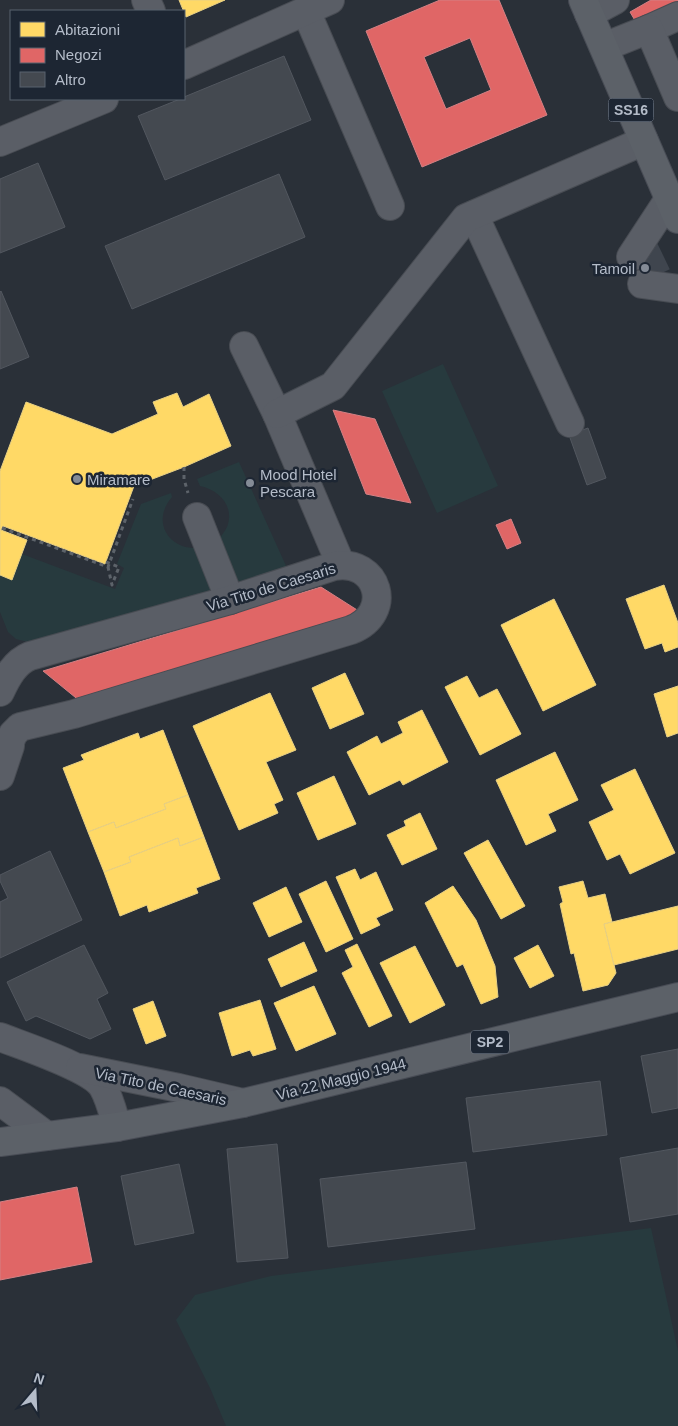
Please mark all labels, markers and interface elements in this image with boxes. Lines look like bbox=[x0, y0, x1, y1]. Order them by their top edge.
legend bbox=[10, 10, 185, 100]
text: Abitazioni bbox=[55, 21, 120, 38]
text: Negozi bbox=[55, 46, 102, 63]
text: Altro bbox=[55, 71, 86, 88]
road number: SS16 bbox=[608, 98, 654, 122]
place label: Tamoil bbox=[592, 260, 635, 277]
marker: Tamoil bbox=[639, 262, 651, 274]
place label: Mood Hotel Pescara bbox=[260, 466, 337, 500]
place label: Miramare bbox=[87, 471, 150, 488]
marker: Miramare bbox=[71, 473, 83, 485]
marker: Mood Hotel Pescara bbox=[244, 477, 256, 489]
street label: Via Tito de Caesaris bbox=[204, 559, 338, 615]
road number: SP2 bbox=[471, 1030, 509, 1054]
street label: Via 22 Maggio 1944 bbox=[274, 1055, 408, 1103]
street label: Via Tito de Caesaris bbox=[94, 1064, 228, 1108]
north arrow bbox=[10, 1366, 60, 1416]
text: N bbox=[32, 1369, 47, 1388]

